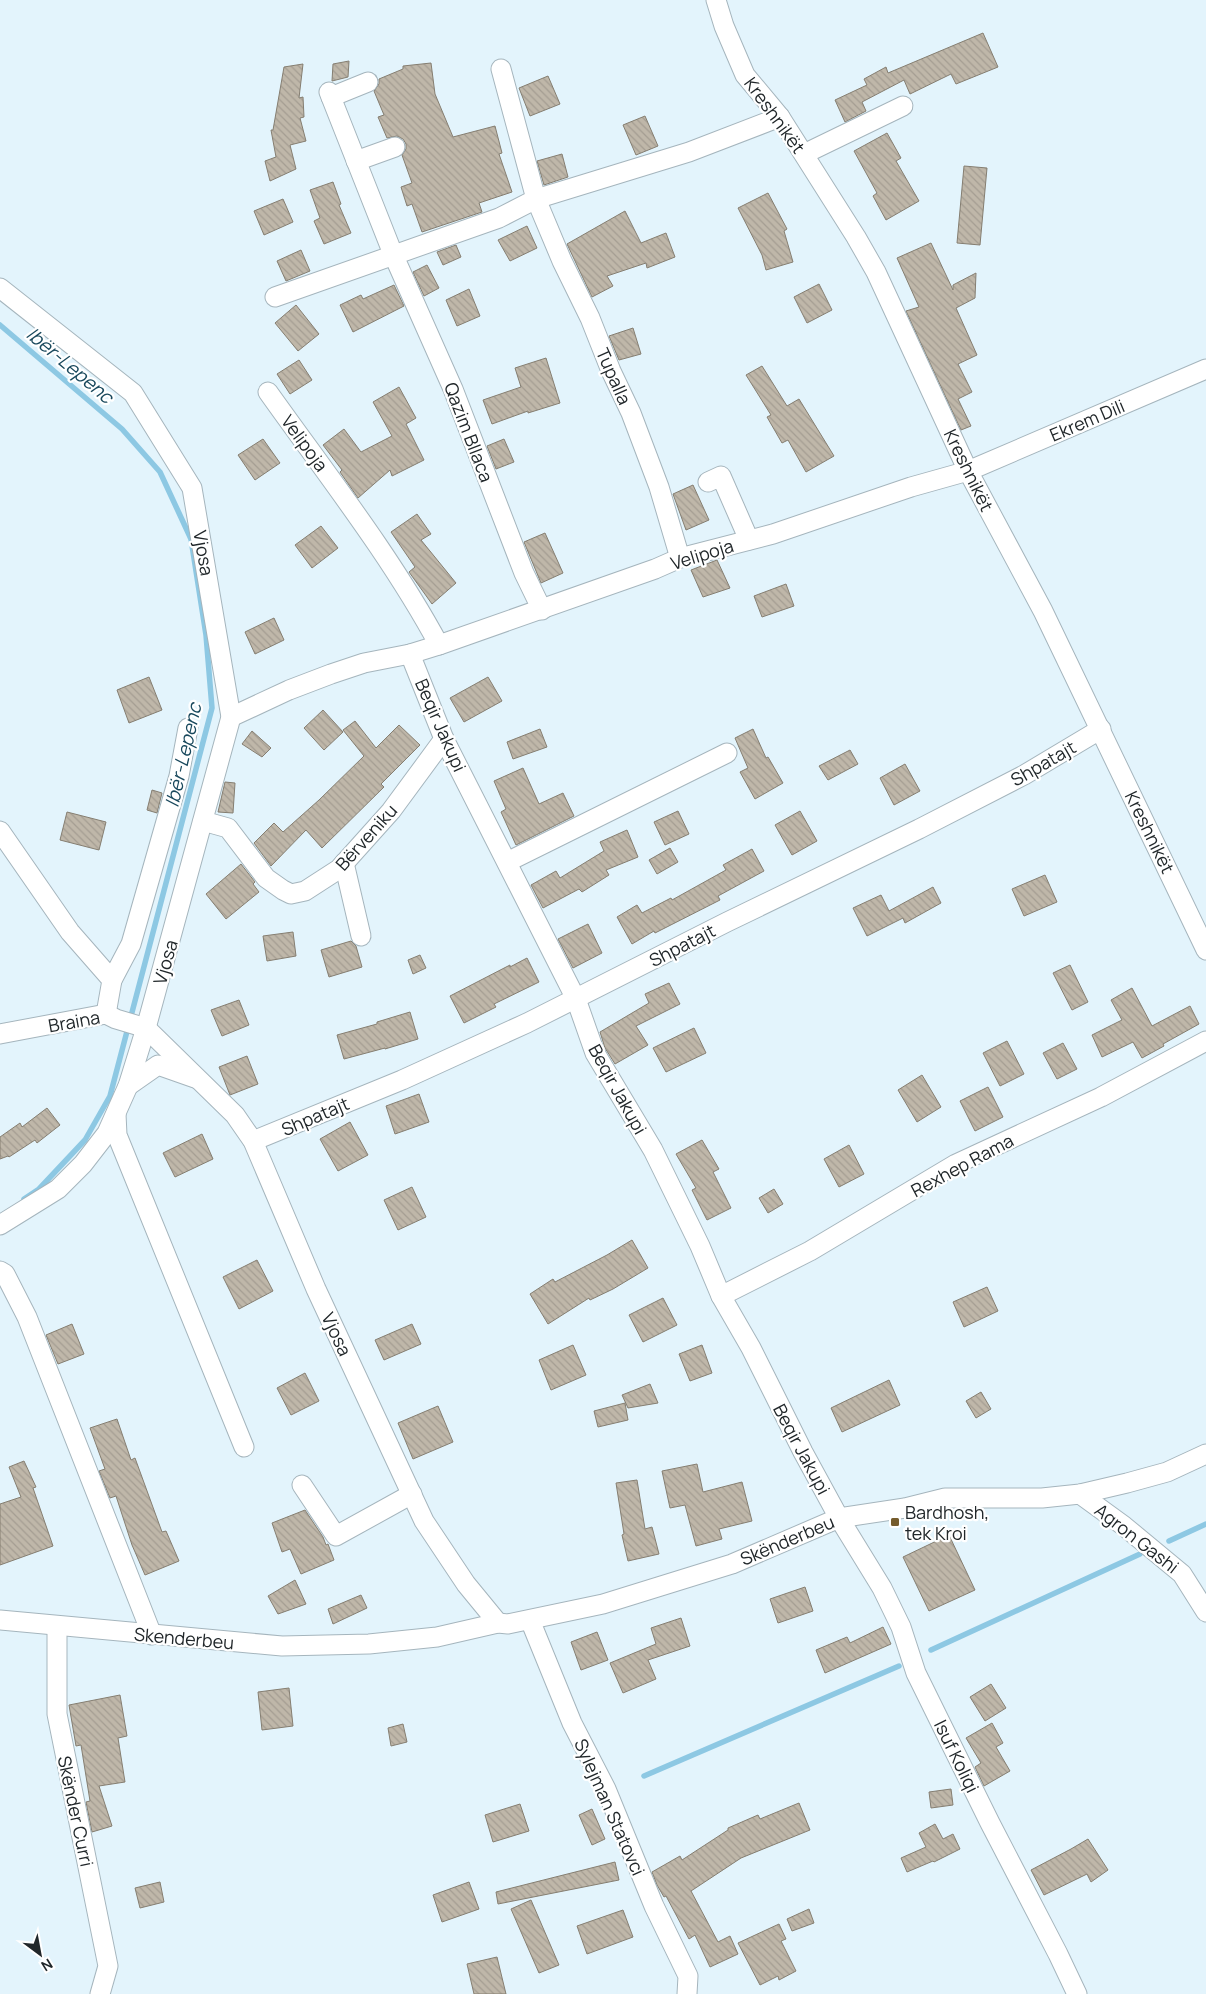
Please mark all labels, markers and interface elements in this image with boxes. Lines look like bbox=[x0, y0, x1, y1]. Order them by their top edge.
street label: Kreshnikët bbox=[739, 72, 811, 158]
water label: Ibër-Lepenc bbox=[21, 321, 120, 410]
street label: Tupalla bbox=[591, 344, 637, 408]
street label: Qazim Bllaca bbox=[439, 379, 499, 485]
street label: Ekrem Dili bbox=[1046, 393, 1128, 447]
street label: Velipoja bbox=[276, 410, 334, 476]
street label: Kreshnikët bbox=[939, 425, 999, 515]
street label: Vjosa bbox=[188, 529, 220, 577]
street label: Velipoja bbox=[668, 533, 736, 575]
street label: Beqir Jakupi bbox=[410, 675, 472, 775]
water label: Ibër-Lepenc bbox=[158, 699, 208, 810]
street label: Shpatajt bbox=[1006, 735, 1080, 791]
street label: Kreshnikët bbox=[1120, 787, 1180, 877]
street label: Bërveniku bbox=[330, 799, 402, 875]
street label: Shpatajt bbox=[645, 918, 719, 972]
street label: Vjosa bbox=[147, 937, 183, 987]
street label: Braina bbox=[46, 1005, 102, 1037]
street label: Beqir Jakupi bbox=[583, 1040, 653, 1138]
street label: Shpatajt bbox=[277, 1091, 353, 1141]
street label: Rexhep Rama bbox=[907, 1128, 1017, 1202]
street label: Vjosa bbox=[317, 1308, 357, 1360]
street label: Beqir Jakupi bbox=[768, 1400, 836, 1498]
street label: Agron Gashi bbox=[1090, 1498, 1184, 1578]
place label: Bardhosh, tek Kroi bbox=[905, 1500, 989, 1545]
street label: Skënderbeu bbox=[736, 1509, 838, 1571]
marker: Bardhosh, tek Kroi bbox=[889, 1516, 901, 1528]
street label: Skenderbeu bbox=[133, 1622, 235, 1654]
street label: Isuf Koliqi bbox=[929, 1716, 985, 1796]
street label: Sylejman Statovci bbox=[569, 1735, 651, 1879]
street label: Skënder Curri bbox=[53, 1753, 99, 1869]
north arrow bbox=[15, 1929, 65, 1979]
text: N bbox=[38, 1955, 56, 1976]

